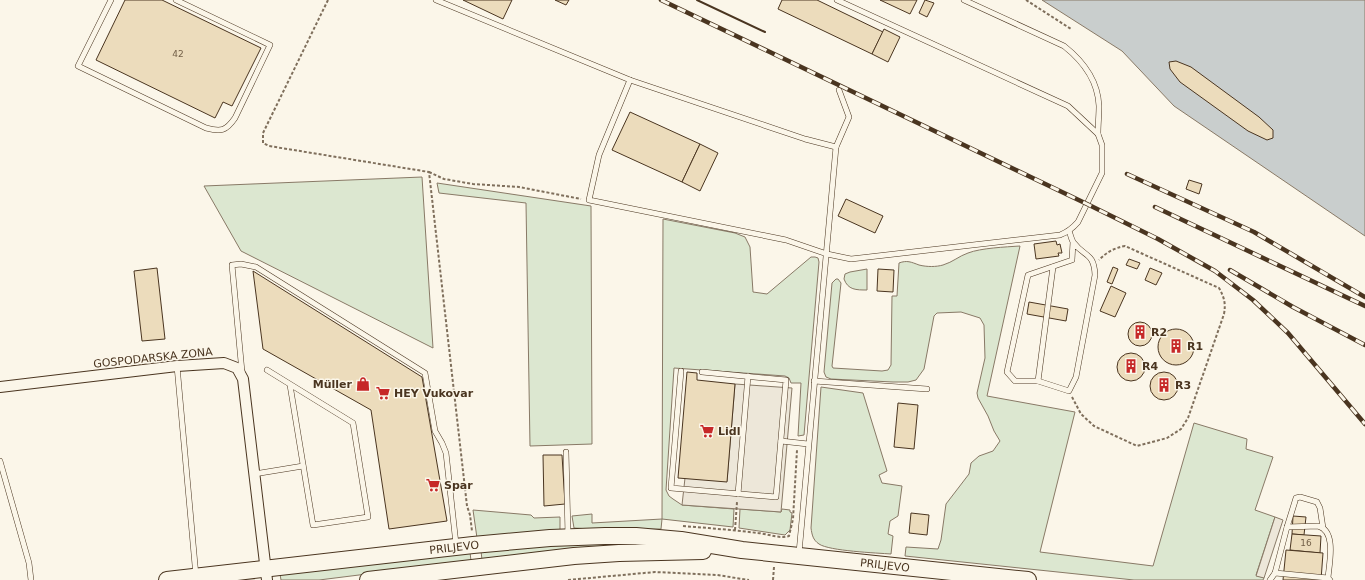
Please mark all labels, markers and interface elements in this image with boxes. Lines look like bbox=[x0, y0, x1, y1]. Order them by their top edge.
house number: 42 bbox=[172, 49, 184, 59]
building icon: R2 bbox=[1132, 324, 1148, 340]
place label: R2 bbox=[1151, 326, 1167, 339]
building icon: R1 bbox=[1168, 338, 1184, 354]
place label: R1 bbox=[1187, 340, 1203, 353]
street label: GOSPODARSKA ZONA bbox=[93, 345, 214, 371]
building icon: R4 bbox=[1123, 358, 1139, 374]
place label: R4 bbox=[1142, 360, 1158, 373]
shop icon: Müller bbox=[355, 376, 371, 392]
building icon: R3 bbox=[1156, 377, 1172, 393]
place label: Müller bbox=[313, 378, 353, 391]
place label: R3 bbox=[1175, 379, 1191, 392]
supermarket icon: HEY Vukovar bbox=[375, 385, 391, 401]
place label: HEY Vukovar bbox=[394, 387, 474, 400]
supermarket icon: Lidl bbox=[699, 423, 715, 439]
place label: Lidl bbox=[718, 425, 740, 438]
supermarket icon: Spar bbox=[425, 477, 441, 493]
place label: Spar bbox=[444, 479, 473, 492]
street label: PRILJEVO bbox=[429, 538, 480, 556]
house number: 16 bbox=[1300, 538, 1312, 548]
street label: PRILJEVO bbox=[859, 556, 911, 574]

